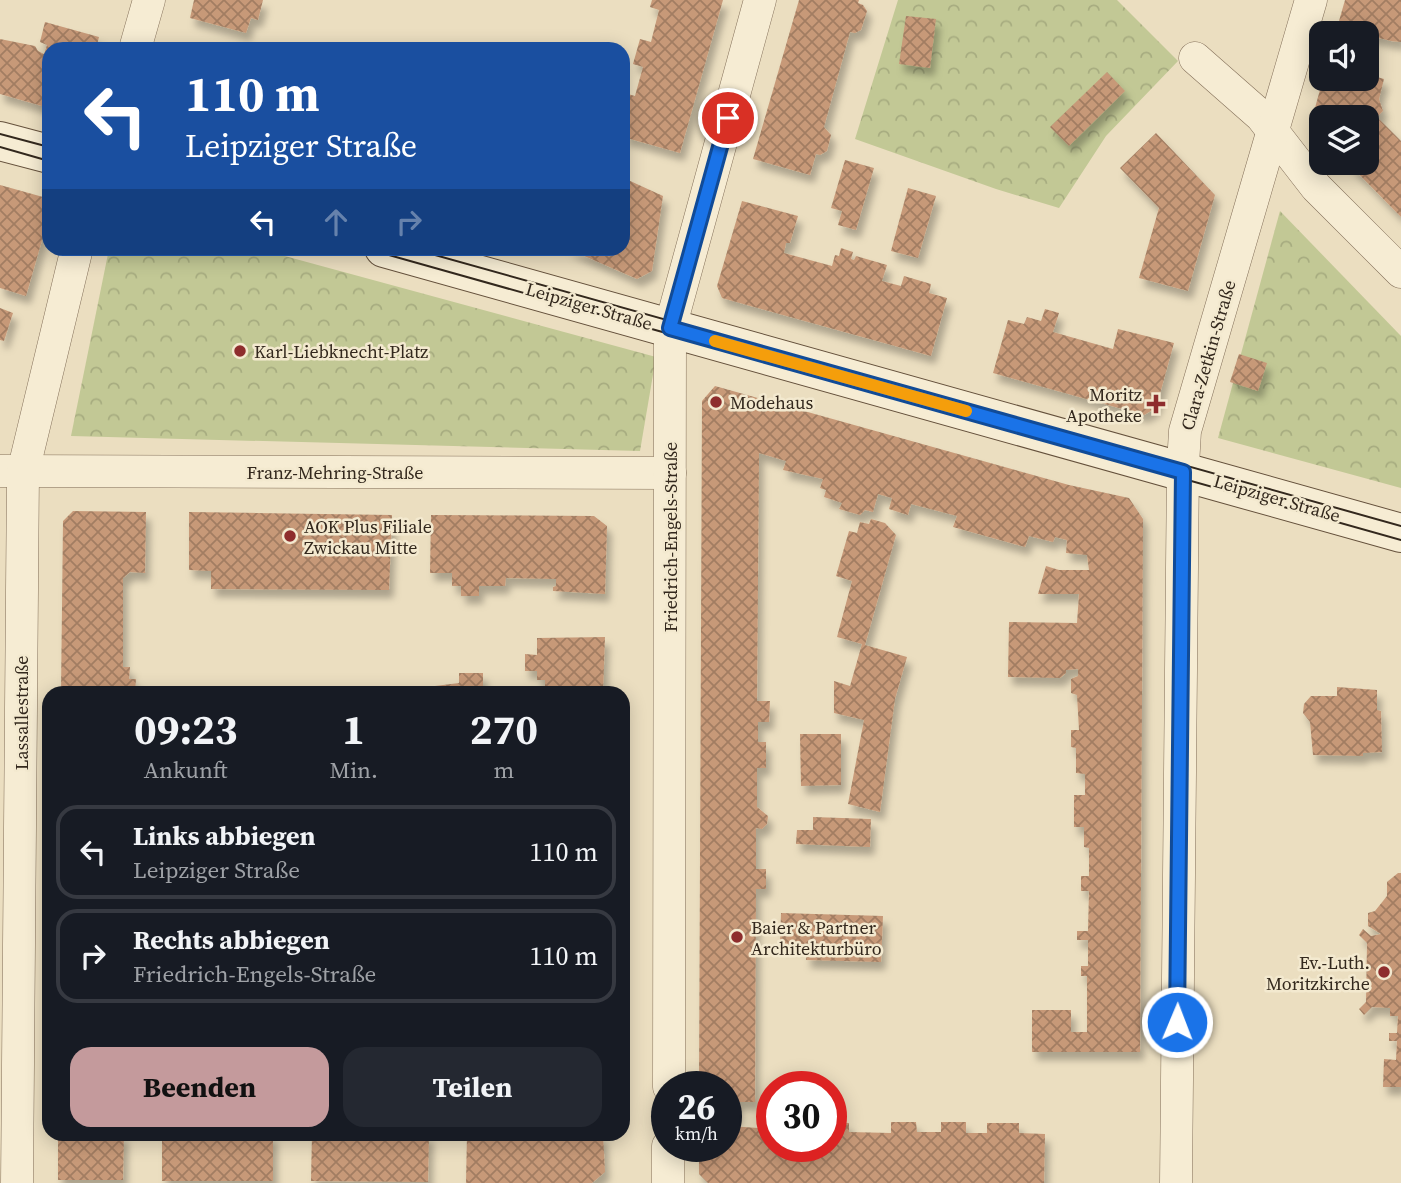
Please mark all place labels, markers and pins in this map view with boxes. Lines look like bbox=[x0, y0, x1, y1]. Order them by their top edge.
pin bbox=[698, 88, 758, 148]
place label: Karl-Liebknecht-Platz bbox=[254, 339, 428, 364]
marker: Karl-Liebknecht-Platz bbox=[232, 343, 248, 359]
place label: Moritz Apotheke bbox=[1066, 382, 1142, 428]
place label: Modehaus bbox=[730, 390, 813, 415]
marker: Modehaus bbox=[708, 394, 724, 410]
marker: Moritz Apotheke bbox=[1148, 396, 1164, 412]
place label: AOK Plus Filiale Zwickau Mitte bbox=[304, 514, 432, 560]
marker: AOK Plus Filiale Zwickau Mitte bbox=[282, 528, 298, 544]
place label: Baier & Partner Architekturbüro bbox=[751, 915, 882, 961]
marker: Baier & Partner Architekturbüro bbox=[729, 929, 745, 945]
place label: Ev.-Luth. Moritzkirche bbox=[1266, 950, 1370, 996]
marker: Ev.-Luth. Moritzkirche bbox=[1376, 964, 1392, 980]

